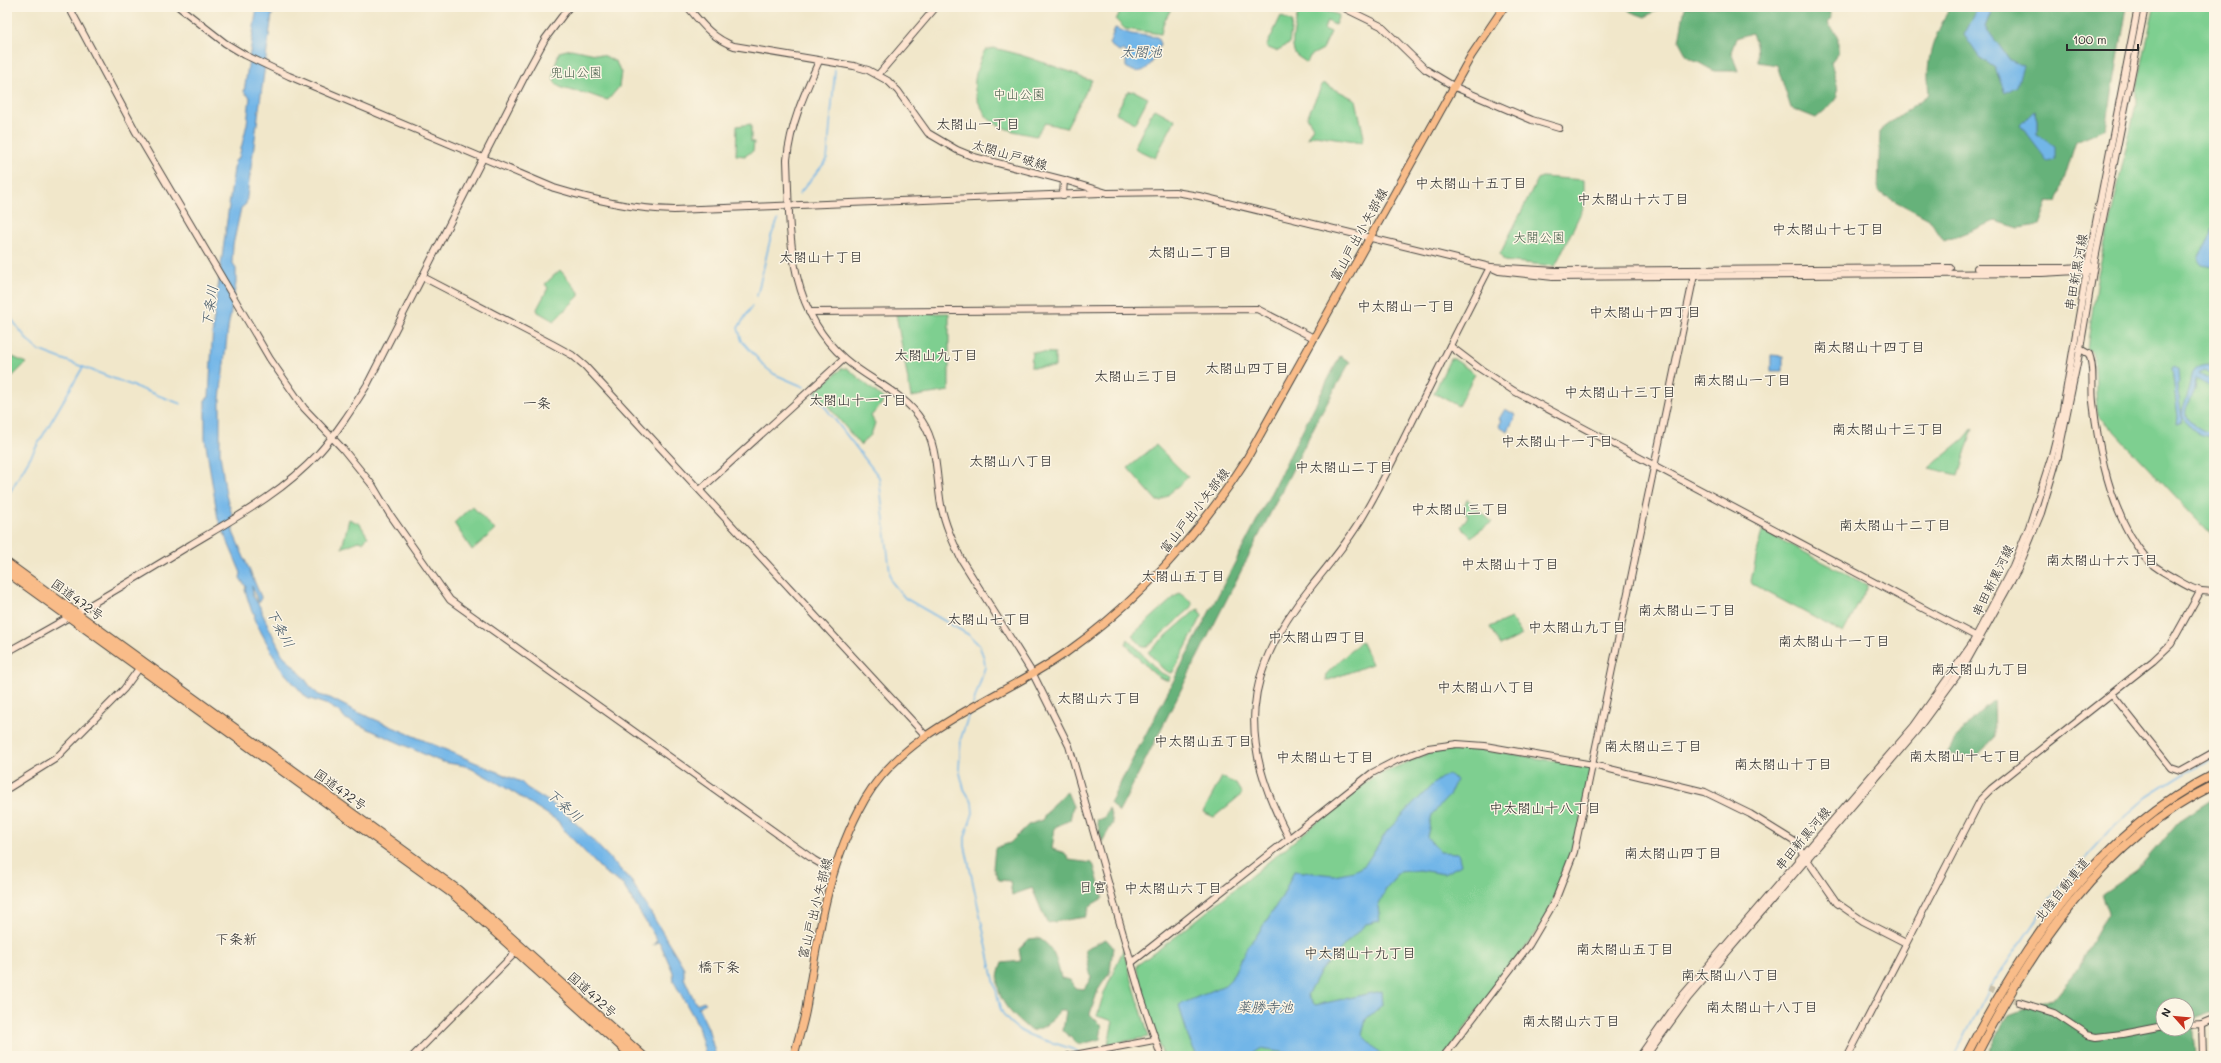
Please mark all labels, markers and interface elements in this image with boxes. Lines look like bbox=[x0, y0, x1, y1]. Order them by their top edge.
scale bar bbox=[2067, 26, 2138, 52]
text: 100 m bbox=[2073, 31, 2107, 47]
water label: 太閤池 bbox=[1120, 42, 1163, 61]
park label: 兜山公園 bbox=[550, 63, 602, 80]
park label: 中山公園 bbox=[993, 85, 1045, 102]
district label: 太閤山一丁目 bbox=[936, 114, 1020, 133]
street label: 太閤山戸破線 bbox=[970, 135, 1051, 173]
district label: 中太閤山十五丁目 bbox=[1415, 173, 1527, 192]
street label: 富山戸出小矢部線 bbox=[1325, 184, 1391, 284]
district label: 中太閤山十六丁目 bbox=[1577, 189, 1689, 208]
district label: 中太閤山十七丁目 bbox=[1772, 219, 1884, 238]
park label: 大開公園 bbox=[1513, 228, 1565, 245]
street label: 串田新黒河線 bbox=[2060, 231, 2090, 312]
district label: 太閤山二丁目 bbox=[1148, 242, 1232, 261]
district label: 太閤山十丁目 bbox=[779, 247, 863, 266]
water label: 下条川 bbox=[196, 284, 222, 328]
district label: 中太閤山一丁目 bbox=[1357, 296, 1455, 315]
district label: 中太閤山十四丁目 bbox=[1589, 302, 1701, 321]
district label: 南太閤山十四丁目 bbox=[1813, 337, 1925, 356]
district label: 太閤山九丁目 bbox=[894, 345, 978, 364]
district label: 太閤山四丁目 bbox=[1205, 358, 1289, 377]
district label: 太閤山三丁目 bbox=[1094, 366, 1178, 385]
district label: 南太閤山一丁目 bbox=[1693, 370, 1791, 389]
district label: 中太閤山十三丁目 bbox=[1564, 382, 1676, 401]
district label: 太閤山十一丁目 bbox=[809, 390, 907, 409]
district label: 一条 bbox=[523, 393, 551, 412]
district label: 南太閤山十三丁目 bbox=[1832, 419, 1944, 438]
district label: 中太閤山十一丁目 bbox=[1501, 431, 1613, 450]
district label: 太閤山八丁目 bbox=[969, 451, 1053, 470]
district label: 中太閤山二丁目 bbox=[1295, 457, 1393, 476]
street label: 富山戸出小矢部線 bbox=[1155, 463, 1233, 556]
district label: 中太閤山三丁目 bbox=[1411, 499, 1509, 518]
district label: 南太閤山十二丁目 bbox=[1839, 515, 1951, 534]
street label: 串田新黒河線 bbox=[1967, 540, 2017, 619]
district label: 南太閤山十六丁目 bbox=[2046, 550, 2158, 569]
district label: 中太閤山十丁目 bbox=[1461, 554, 1559, 573]
district label: 太閤山五丁目 bbox=[1141, 566, 1225, 585]
street label: 国道472号 bbox=[48, 574, 108, 624]
district label: 南太閤山二丁目 bbox=[1638, 600, 1736, 619]
water label: 下条川 bbox=[263, 605, 299, 651]
district label: 太閤山七丁目 bbox=[947, 609, 1031, 628]
district label: 中太閤山九丁目 bbox=[1528, 617, 1626, 636]
district label: 中太閤山四丁目 bbox=[1268, 627, 1366, 646]
district label: 南太閤山十一丁目 bbox=[1778, 631, 1890, 650]
district label: 南太閤山九丁目 bbox=[1931, 659, 2029, 678]
district label: 中太閤山八丁目 bbox=[1437, 677, 1535, 696]
district label: 太閤山六丁目 bbox=[1057, 688, 1141, 707]
district label: 中太閤山五丁目 bbox=[1154, 731, 1252, 750]
district label: 南太閤山三丁目 bbox=[1604, 736, 1702, 755]
district label: 南太閤山十七丁目 bbox=[1909, 746, 2021, 765]
district label: 中太閤山七丁目 bbox=[1276, 747, 1374, 766]
district label: 南太閤山十丁目 bbox=[1734, 754, 1832, 773]
street label: 国道472号 bbox=[311, 764, 371, 814]
water label: 下条川 bbox=[543, 784, 587, 826]
district label: 中太閤山十八丁目 bbox=[1489, 798, 1601, 817]
street label: 串田新黒河線 bbox=[1770, 802, 1834, 873]
district label: 南太閤山四丁目 bbox=[1624, 843, 1722, 862]
street label: 北陸自動車道 bbox=[2030, 853, 2092, 925]
street label: 富山戸出小矢部線 bbox=[793, 855, 835, 961]
district label: 日宮 bbox=[1079, 877, 1107, 896]
district label: 中太閤山六丁目 bbox=[1124, 878, 1222, 897]
district label: 下条新 bbox=[215, 929, 257, 948]
district label: 南太閤山五丁目 bbox=[1576, 939, 1674, 958]
district label: 中太閤山十九丁目 bbox=[1304, 943, 1416, 962]
district label: 橋下条 bbox=[698, 957, 740, 976]
district label: 南太閤山八丁目 bbox=[1681, 965, 1779, 984]
street label: 国道472号 bbox=[565, 967, 621, 1021]
water label: 薬勝寺池 bbox=[1237, 997, 1294, 1016]
district label: 南太閤山十八丁目 bbox=[1706, 997, 1818, 1016]
north arrow bbox=[2155, 997, 2195, 1037]
text: N bbox=[2157, 1005, 2174, 1019]
district label: 南太閤山六丁目 bbox=[1522, 1011, 1620, 1030]

